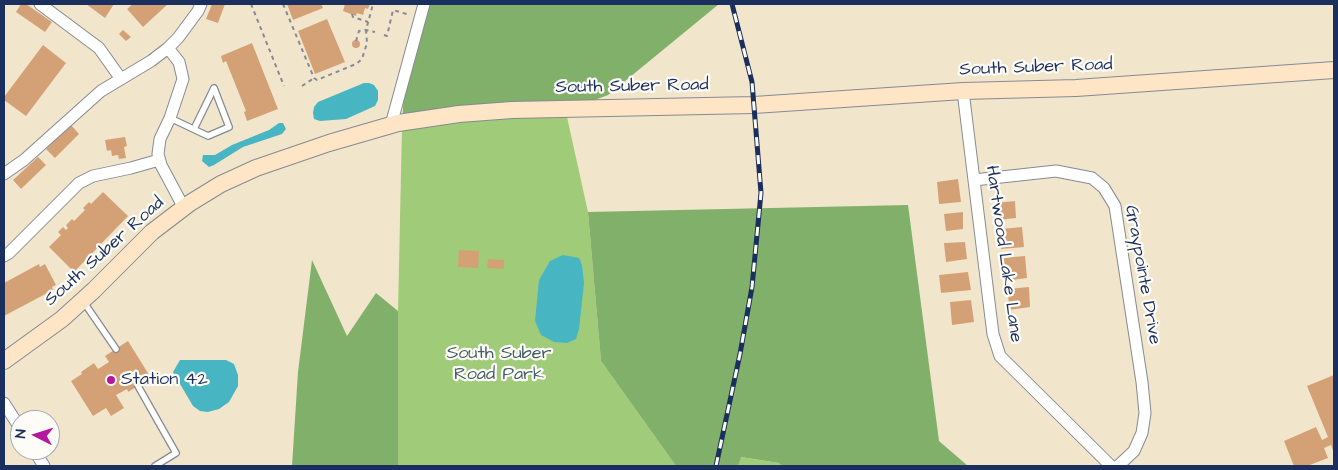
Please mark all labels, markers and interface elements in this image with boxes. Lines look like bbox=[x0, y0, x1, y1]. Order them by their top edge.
street label: South Suber Road bbox=[959, 55, 1113, 81]
street label: South Suber Road bbox=[555, 75, 709, 99]
street label: Hartwood Lake Lane bbox=[980, 164, 1026, 344]
street label: South Suber Road bbox=[41, 193, 169, 311]
street label: Graypointe Drive bbox=[1119, 204, 1165, 346]
park label: South Suber Road Park bbox=[447, 343, 551, 386]
place label: Station 42 bbox=[121, 369, 208, 391]
marker: Station 42 bbox=[105, 374, 117, 386]
north arrow bbox=[10, 410, 60, 460]
text: N bbox=[11, 429, 31, 439]

